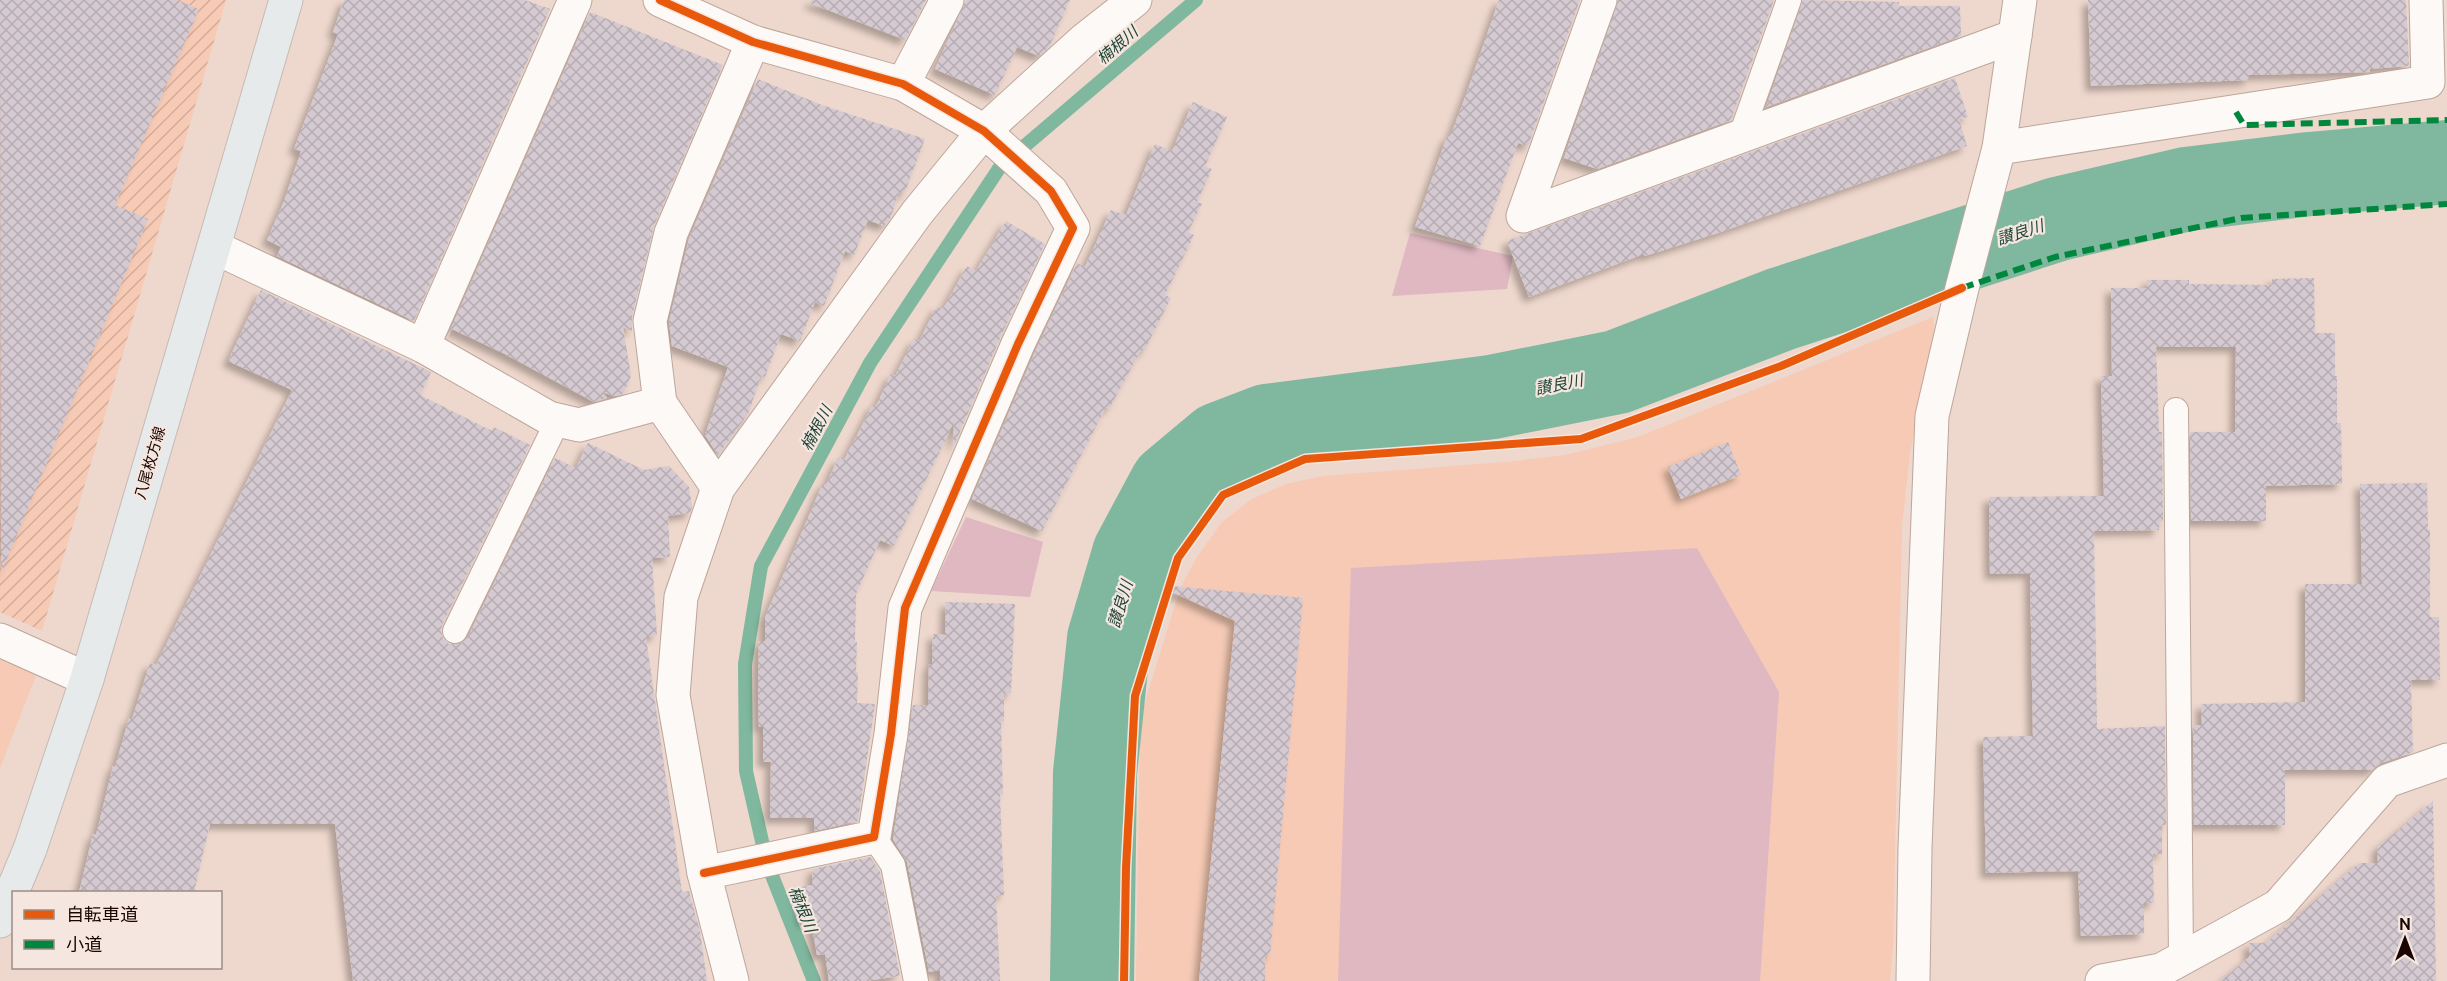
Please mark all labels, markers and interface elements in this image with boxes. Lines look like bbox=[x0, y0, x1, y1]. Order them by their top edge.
water label: 楠根川 bbox=[1093, 21, 1143, 68]
water label: 讃良川 bbox=[1994, 215, 2048, 248]
water label: 讃良川 bbox=[1534, 370, 1586, 397]
water label: 楠根川 bbox=[797, 401, 836, 453]
street label: 八尾枚方線 bbox=[131, 424, 168, 501]
water label: 讃良川 bbox=[1104, 577, 1136, 630]
water label: 楠根川 bbox=[786, 883, 821, 936]
legend bbox=[12, 891, 222, 969]
text: 自転車道 bbox=[66, 904, 138, 924]
north arrow bbox=[2375, 909, 2435, 969]
text: N bbox=[2399, 915, 2411, 933]
text: 小道 bbox=[66, 934, 102, 954]

